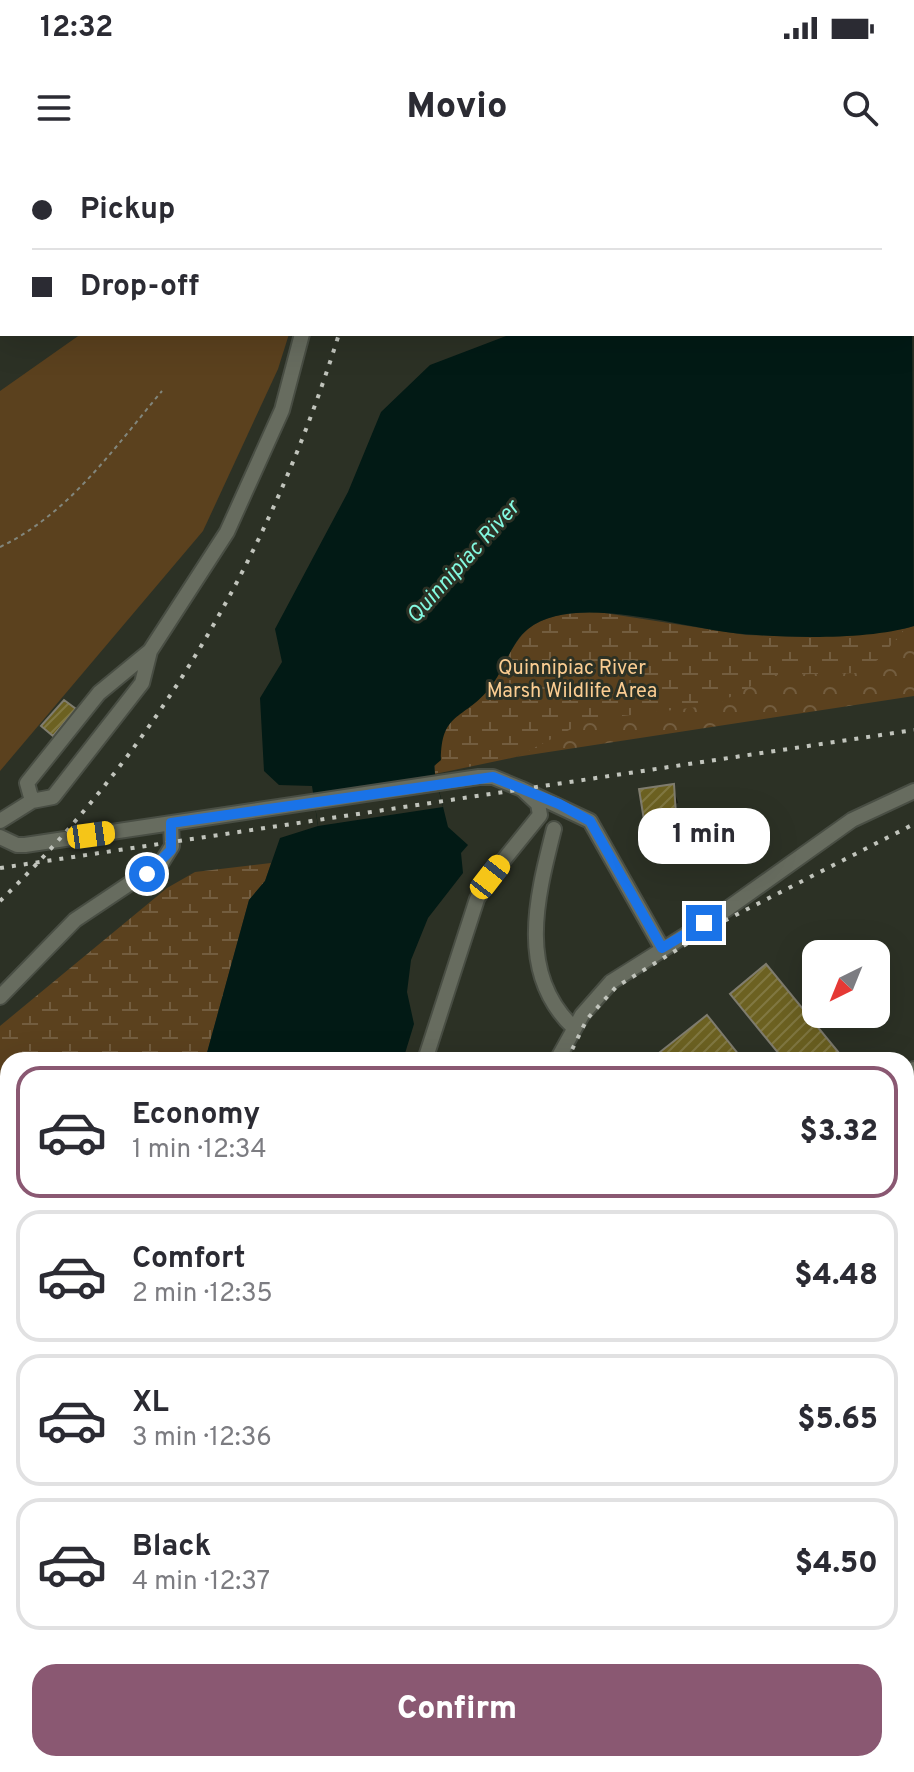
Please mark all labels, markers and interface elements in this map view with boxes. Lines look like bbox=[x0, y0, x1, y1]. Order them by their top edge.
text: 12:32 bbox=[40, 10, 113, 47]
text: Movio bbox=[407, 85, 507, 131]
icon: menu bbox=[32, 86, 76, 130]
icon: search bbox=[838, 86, 882, 130]
text: Pickup bbox=[80, 192, 175, 229]
text: Drop-off bbox=[80, 269, 199, 306]
water label: Quinnipiac River bbox=[402, 494, 527, 630]
park label: Quinnipiac River Marsh Wildlife Area bbox=[487, 656, 657, 705]
callout: 1 min bbox=[638, 807, 770, 863]
text: 1 min bbox=[672, 819, 736, 852]
car bbox=[66, 820, 116, 850]
car bbox=[466, 851, 514, 903]
route start bbox=[129, 856, 165, 892]
route end bbox=[686, 905, 722, 941]
north arrow bbox=[802, 940, 890, 1028]
map controls bbox=[802, 940, 890, 1028]
icon: car bbox=[36, 1096, 108, 1168]
text: Economy bbox=[132, 1097, 260, 1134]
text: $3.32 bbox=[799, 1114, 878, 1151]
text: 1 min · 12:34 bbox=[132, 1134, 267, 1167]
icon: car bbox=[36, 1240, 108, 1312]
text: Comfort bbox=[132, 1241, 245, 1278]
text: $4.48 bbox=[794, 1258, 878, 1295]
text: 2 min · 12:35 bbox=[132, 1278, 273, 1311]
icon: car bbox=[36, 1384, 108, 1456]
text: XL bbox=[132, 1385, 169, 1422]
text: $5.65 bbox=[797, 1402, 878, 1439]
text: 3 min · 12:36 bbox=[132, 1422, 272, 1455]
icon: car bbox=[36, 1528, 108, 1600]
text: Black bbox=[132, 1529, 211, 1566]
text: $4.50 bbox=[795, 1546, 878, 1583]
text: 4 min · 12:37 bbox=[132, 1566, 270, 1599]
button: Confirm bbox=[32, 1664, 882, 1756]

